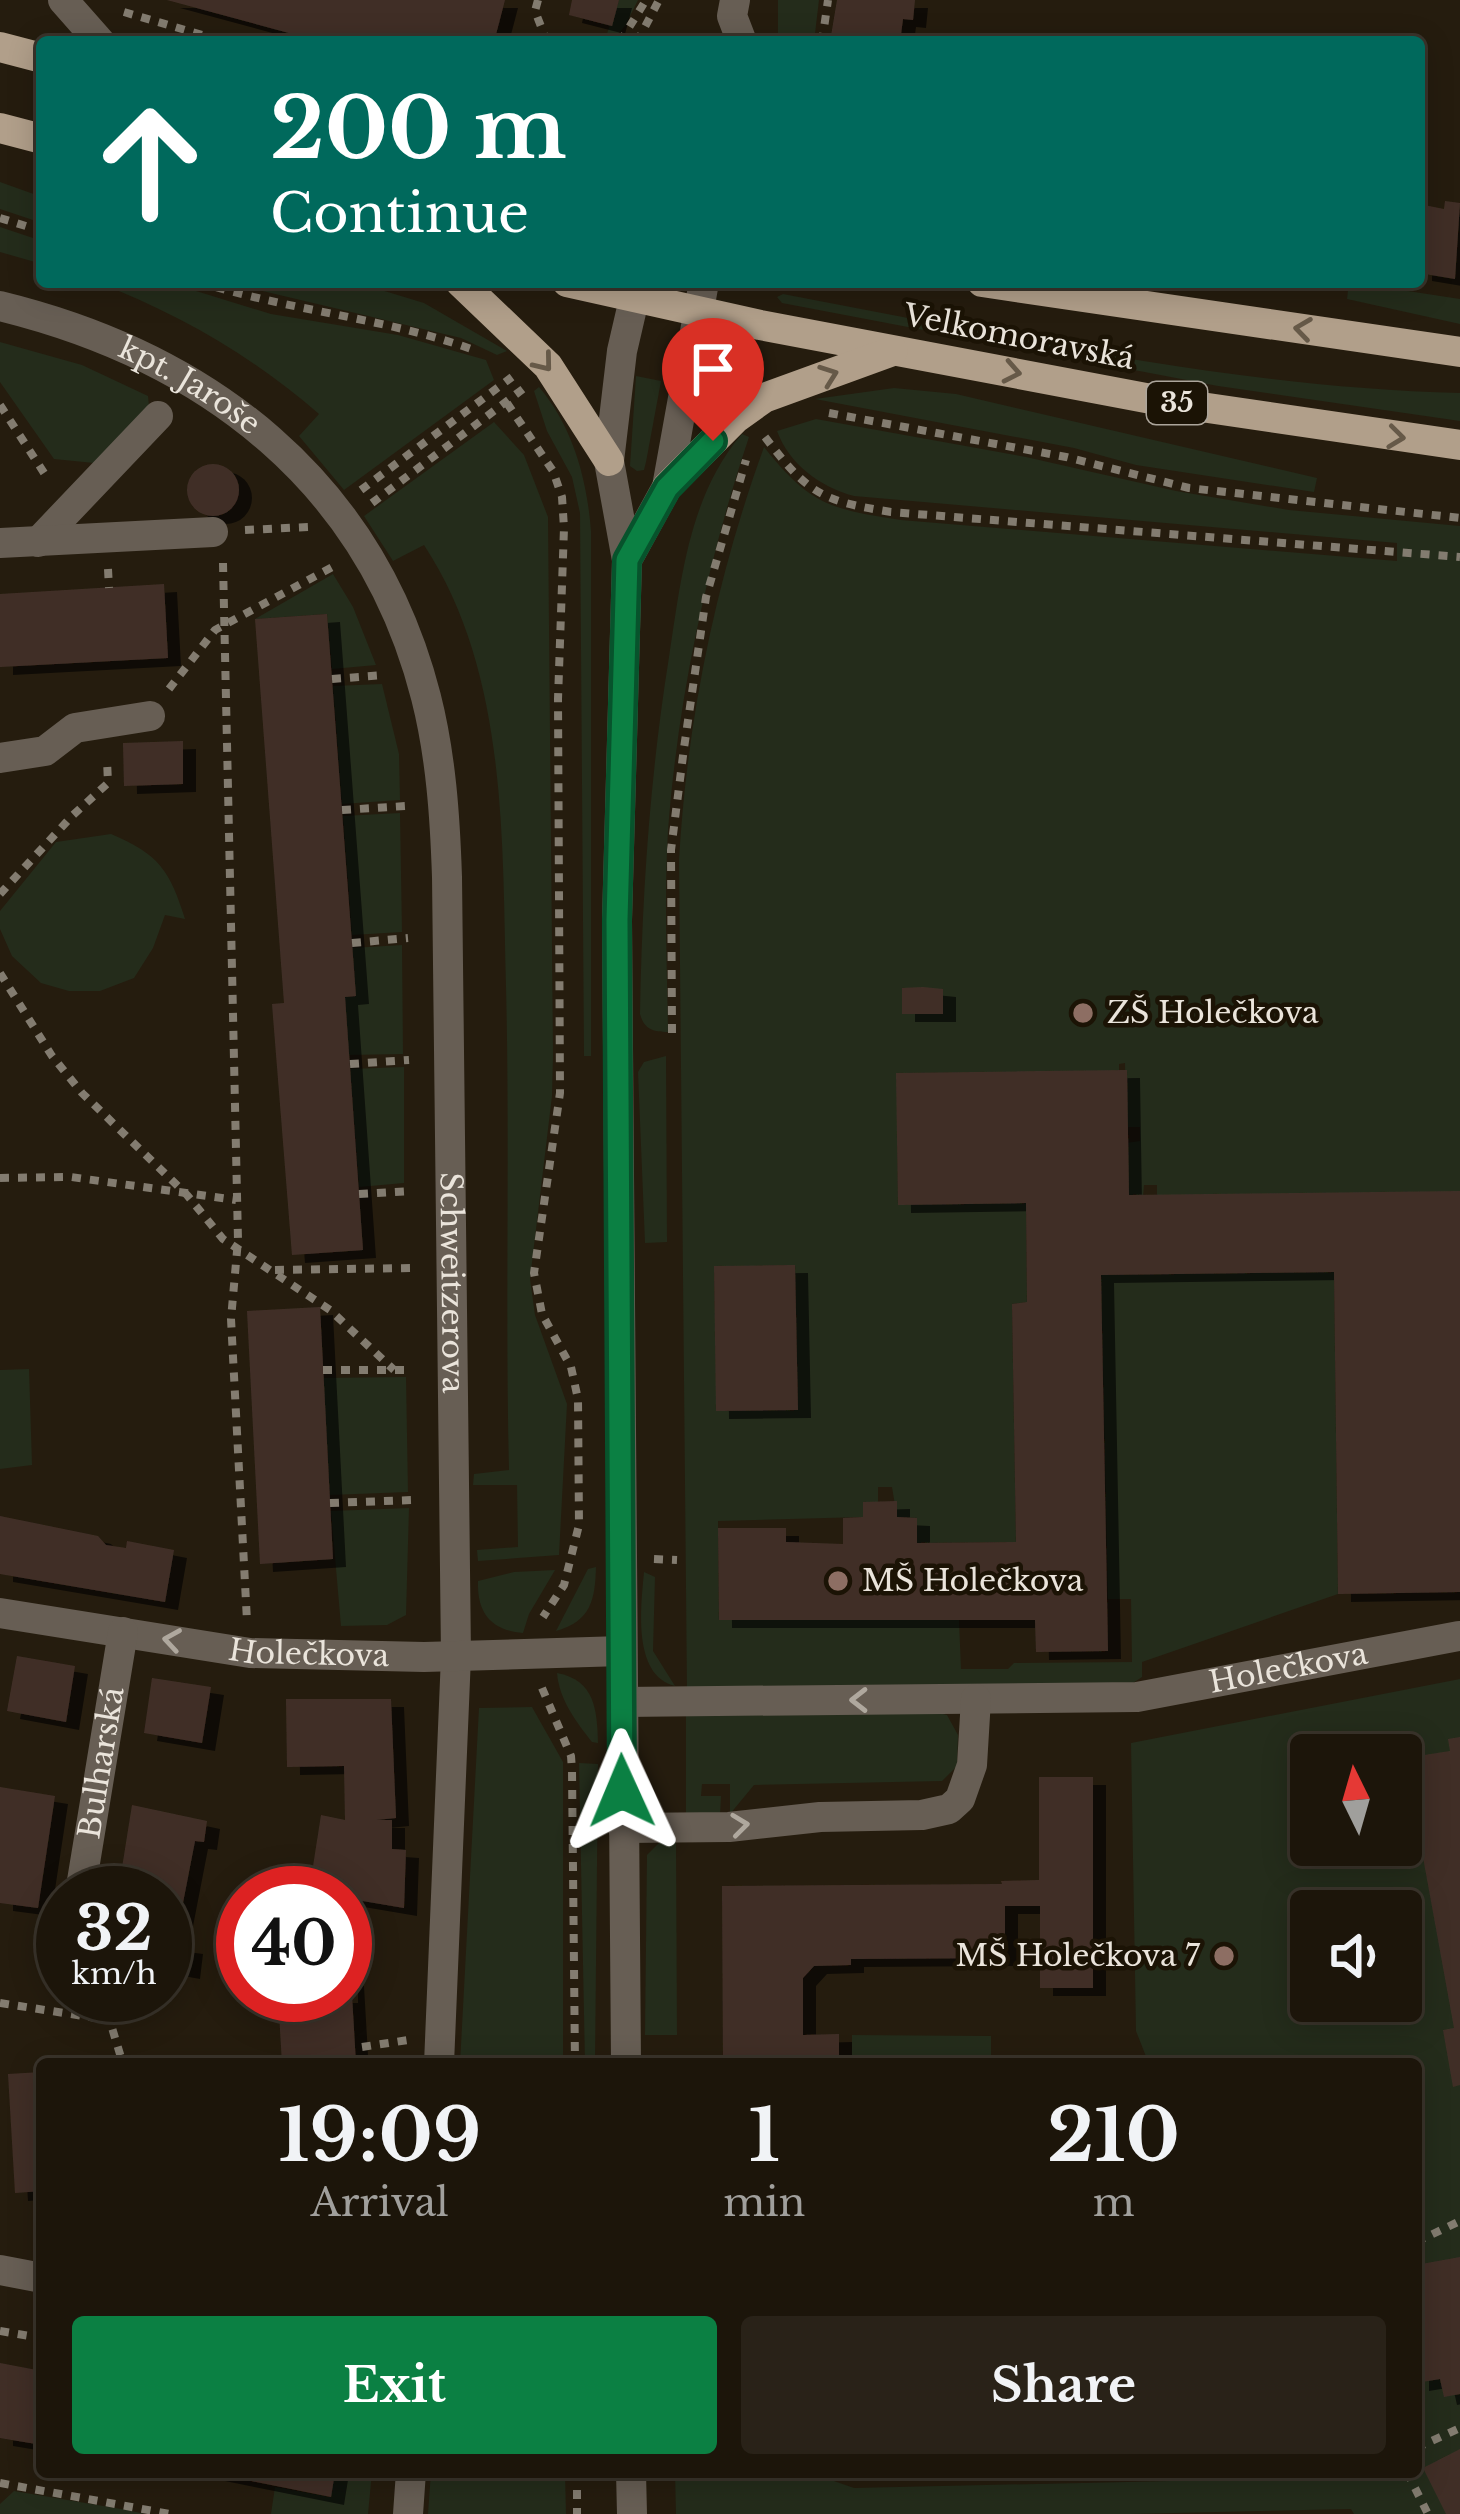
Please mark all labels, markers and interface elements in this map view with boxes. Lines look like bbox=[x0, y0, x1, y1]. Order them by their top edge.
text: 200 m bbox=[270, 77, 567, 181]
icon: ahead bbox=[72, 84, 228, 240]
text: Continue bbox=[270, 180, 529, 247]
street label: Velkomoravská bbox=[900, 296, 1138, 377]
one-way arrow bbox=[1293, 317, 1312, 343]
pin bbox=[662, 318, 764, 441]
street label: kpt. Jaroše bbox=[114, 329, 268, 442]
icon: arrive bbox=[680, 336, 746, 402]
one-way arrow bbox=[530, 349, 551, 371]
one-way arrow bbox=[1001, 358, 1021, 384]
one-way arrow bbox=[817, 364, 838, 389]
road number: 35 bbox=[1147, 382, 1207, 424]
one-way arrow bbox=[1386, 424, 1406, 450]
place label: ZŠ Holečkova bbox=[1107, 994, 1319, 1031]
marker: ZŠ Holečkova bbox=[1070, 1000, 1096, 1026]
street label: Schweitzerova bbox=[432, 1172, 472, 1394]
place label: MŠ Holečkova bbox=[862, 1562, 1084, 1599]
marker: MŠ Holečkova bbox=[825, 1568, 851, 1594]
one-way arrow bbox=[162, 1628, 182, 1654]
street label: Holečkova bbox=[226, 1631, 390, 1674]
street label: Holečkova bbox=[1206, 1635, 1371, 1701]
street label: Bulharská bbox=[70, 1684, 132, 1841]
one-way arrow bbox=[849, 1687, 867, 1713]
position arrow bbox=[559, 1728, 685, 1854]
north arrow bbox=[1290, 1734, 1422, 1866]
map controls bbox=[1290, 1734, 1422, 2022]
one-way arrow bbox=[730, 1813, 750, 1839]
speed limit sign: 40 bbox=[216, 1866, 372, 2022]
button: sound bbox=[1290, 1890, 1422, 2022]
text: 32 bbox=[75, 1892, 153, 1966]
place label: MŠ Holečkova 7 bbox=[955, 1937, 1201, 1974]
marker: MŠ Holečkova 7 bbox=[1211, 1943, 1237, 1969]
text: km/h bbox=[71, 1955, 157, 1992]
text: 19:09 bbox=[278, 2091, 481, 2180]
text: 1 bbox=[749, 2091, 780, 2180]
text: 210 bbox=[1047, 2091, 1180, 2180]
text: Arrival bbox=[311, 2178, 449, 2227]
text: min bbox=[723, 2178, 805, 2227]
text: m bbox=[1093, 2178, 1135, 2227]
button: Exit bbox=[72, 2316, 717, 2454]
button: Share bbox=[741, 2316, 1386, 2454]

